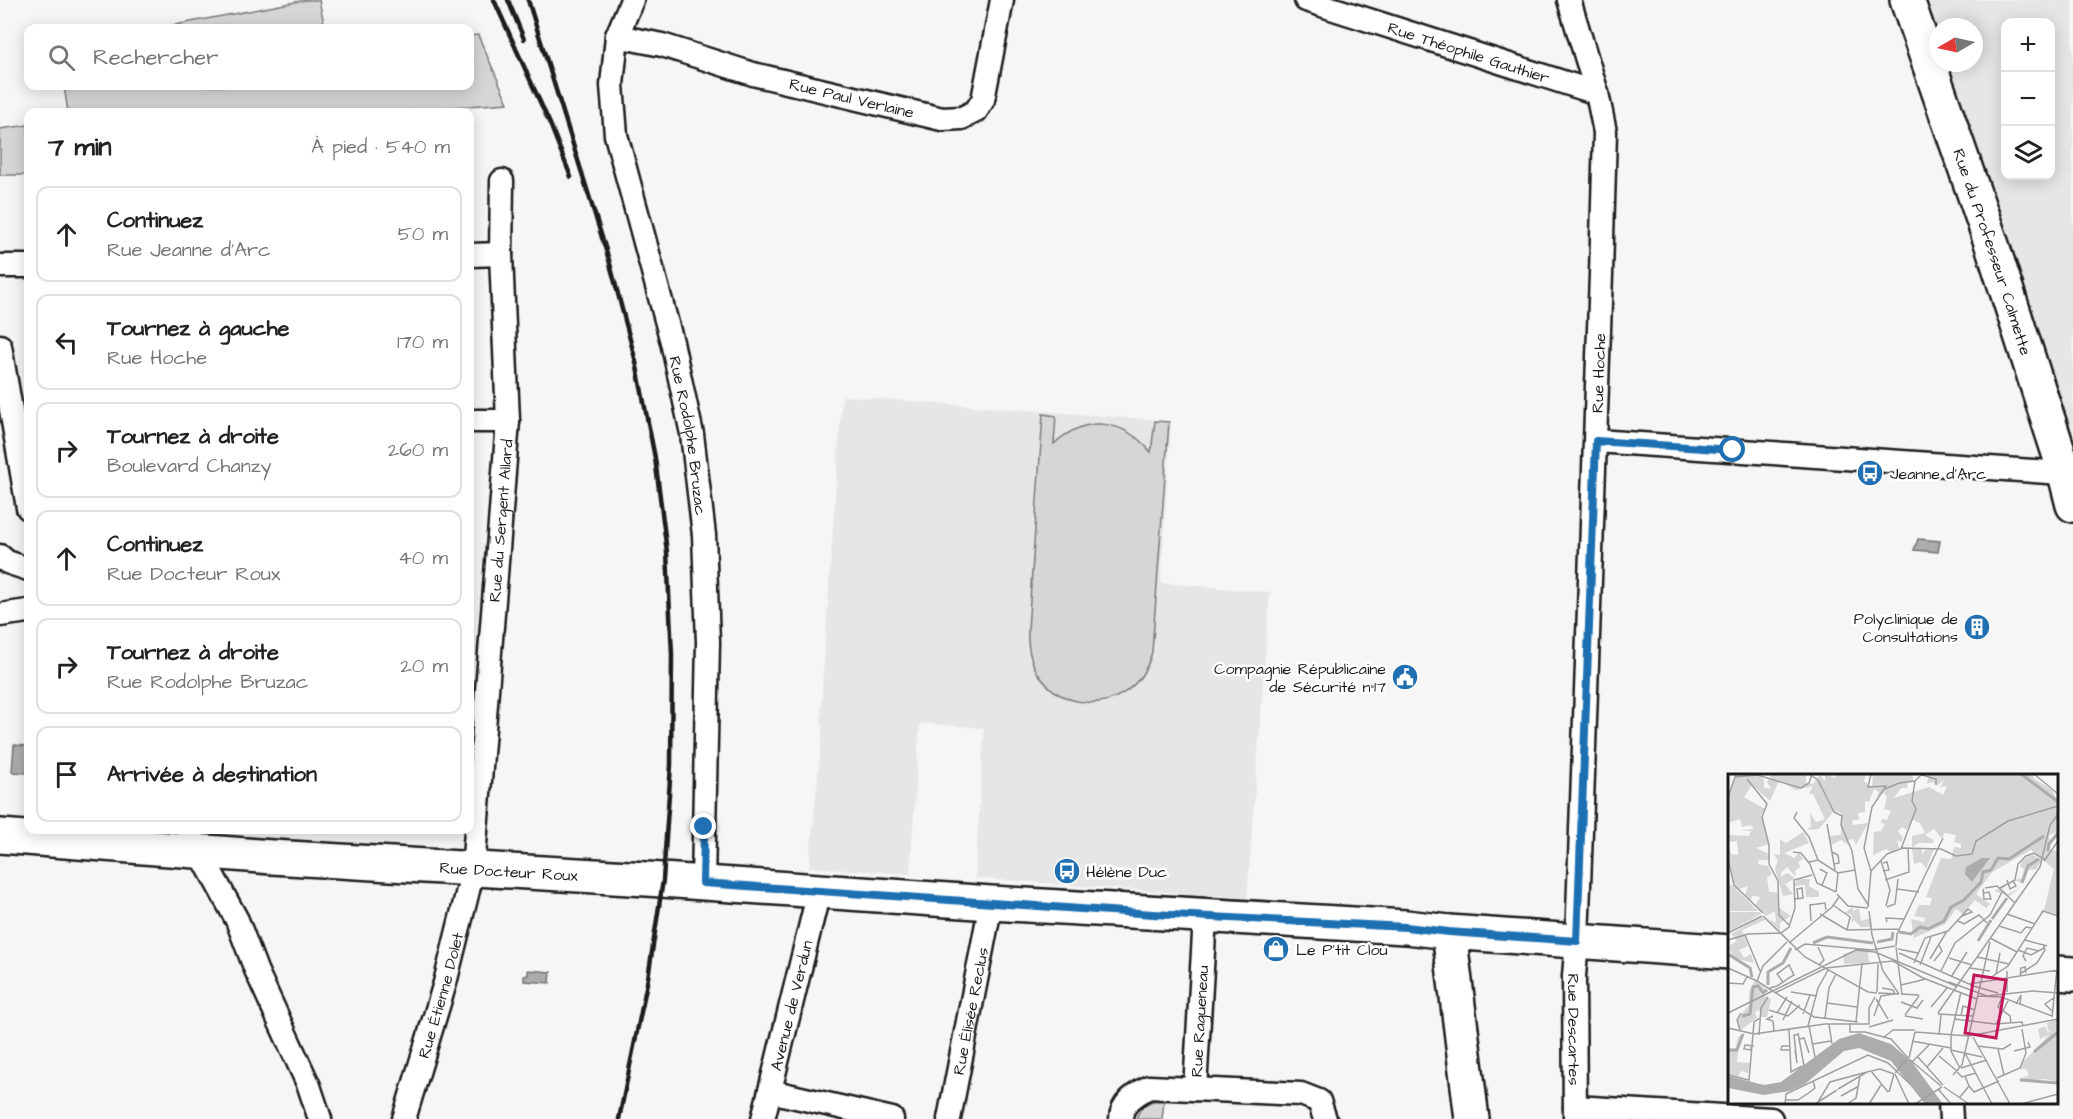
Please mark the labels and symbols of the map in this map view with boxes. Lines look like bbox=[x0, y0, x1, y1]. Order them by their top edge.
street label: Rue Théophile Gauthier bbox=[1385, 17, 1552, 89]
north arrow bbox=[1929, 18, 1983, 72]
street label: Rue Paul Verlaine bbox=[787, 73, 916, 124]
street label: Rue du Professeur Calmette bbox=[1947, 146, 2037, 358]
street label: Rue Hoche bbox=[1587, 332, 1611, 413]
street label: Rue Rodolphe Bruzac bbox=[663, 354, 712, 516]
route start bbox=[1719, 436, 1745, 462]
street label: Rue du Sergent Allard bbox=[484, 438, 519, 603]
bus stop icon: Jeanne d'Arc bbox=[1855, 458, 1885, 488]
place label: Jeanne d'Arc bbox=[1890, 463, 1986, 485]
place label: Polyclinique de Consultations bbox=[1854, 608, 1958, 648]
building icon: Polyclinique de Consultations bbox=[1962, 612, 1992, 642]
place label: Compagnie Républicaine de Sécurité n°17 bbox=[1214, 658, 1386, 698]
public building icon: Compagnie Républicaine de Sécurité n°17 bbox=[1390, 662, 1420, 692]
inset map bbox=[1728, 774, 2058, 1104]
route end bbox=[690, 813, 716, 839]
bus stop icon: Hélène Duc bbox=[1052, 856, 1082, 886]
street label: Rue Docteur Roux bbox=[439, 857, 579, 887]
place label: Hélène Duc bbox=[1086, 861, 1167, 883]
street label: Rue Étienne Dolet bbox=[413, 930, 469, 1061]
shop icon: Le P'tit Clou bbox=[1261, 934, 1291, 964]
street label: Avenue de Verdun bbox=[765, 938, 818, 1073]
place label: Le P'tit Clou bbox=[1296, 939, 1388, 961]
street label: Rue Élisée Reclus bbox=[948, 946, 994, 1077]
street label: Rue Ragueneau bbox=[1186, 965, 1214, 1078]
street label: Rue Descartes bbox=[1562, 973, 1585, 1085]

